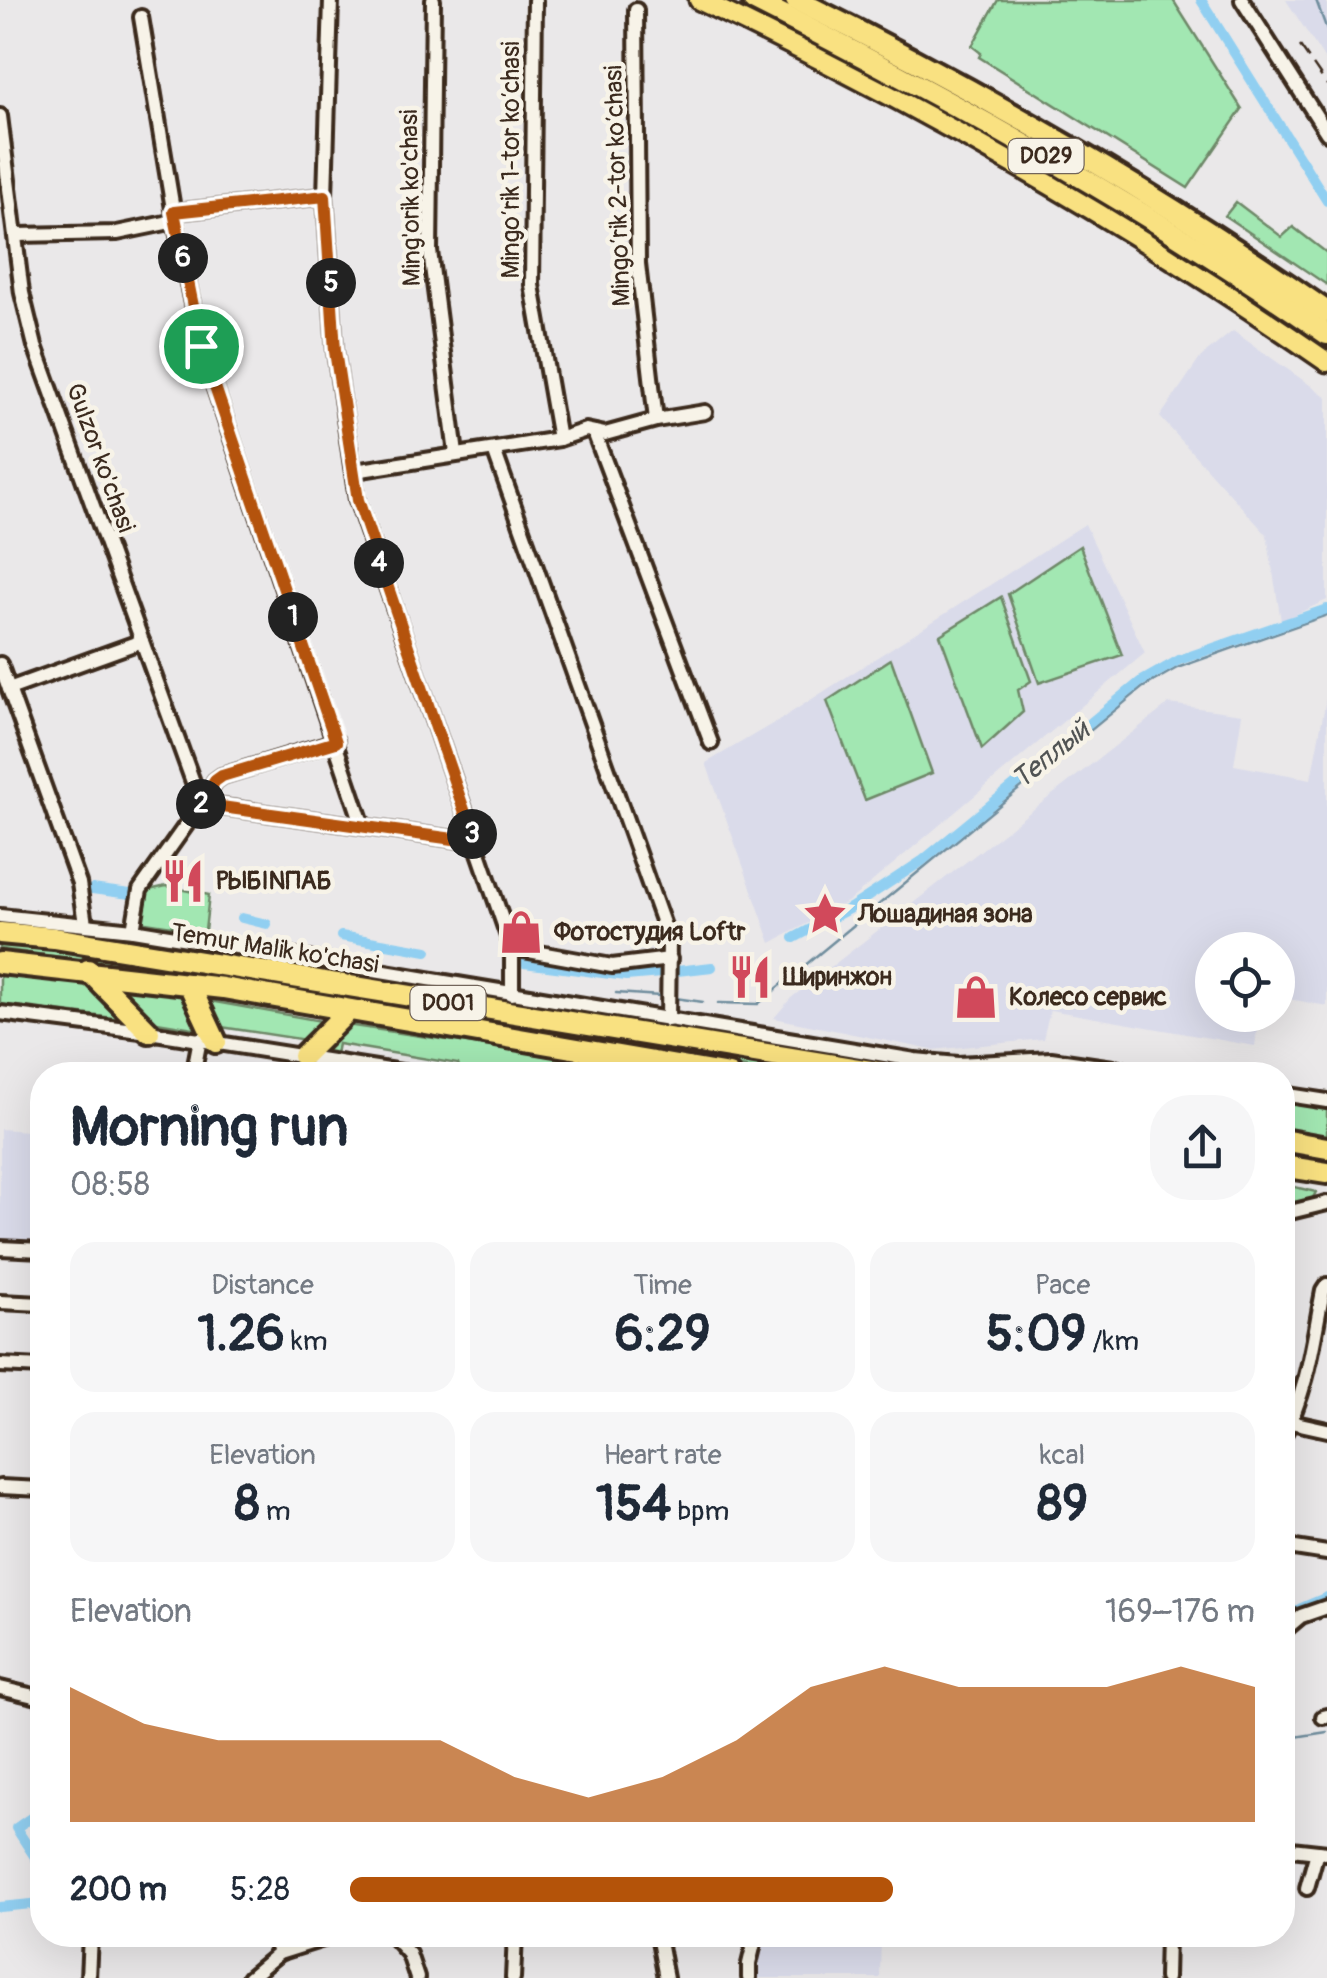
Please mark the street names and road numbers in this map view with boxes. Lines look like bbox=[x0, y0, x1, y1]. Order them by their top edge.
street label: Mingo‘rik 1-tor ko‘chasi bbox=[496, 41, 527, 279]
street label: Mingo‘rik 2-tor ko‘chasi bbox=[598, 65, 638, 307]
street label: Ming'orik ko'chasi bbox=[394, 109, 428, 287]
road number: D029 bbox=[1008, 139, 1084, 173]
street label: Gulzor ko'chasi bbox=[59, 379, 141, 537]
street label: Temur Malik ko'chasi bbox=[169, 917, 381, 981]
road number: D001 bbox=[410, 986, 486, 1020]

